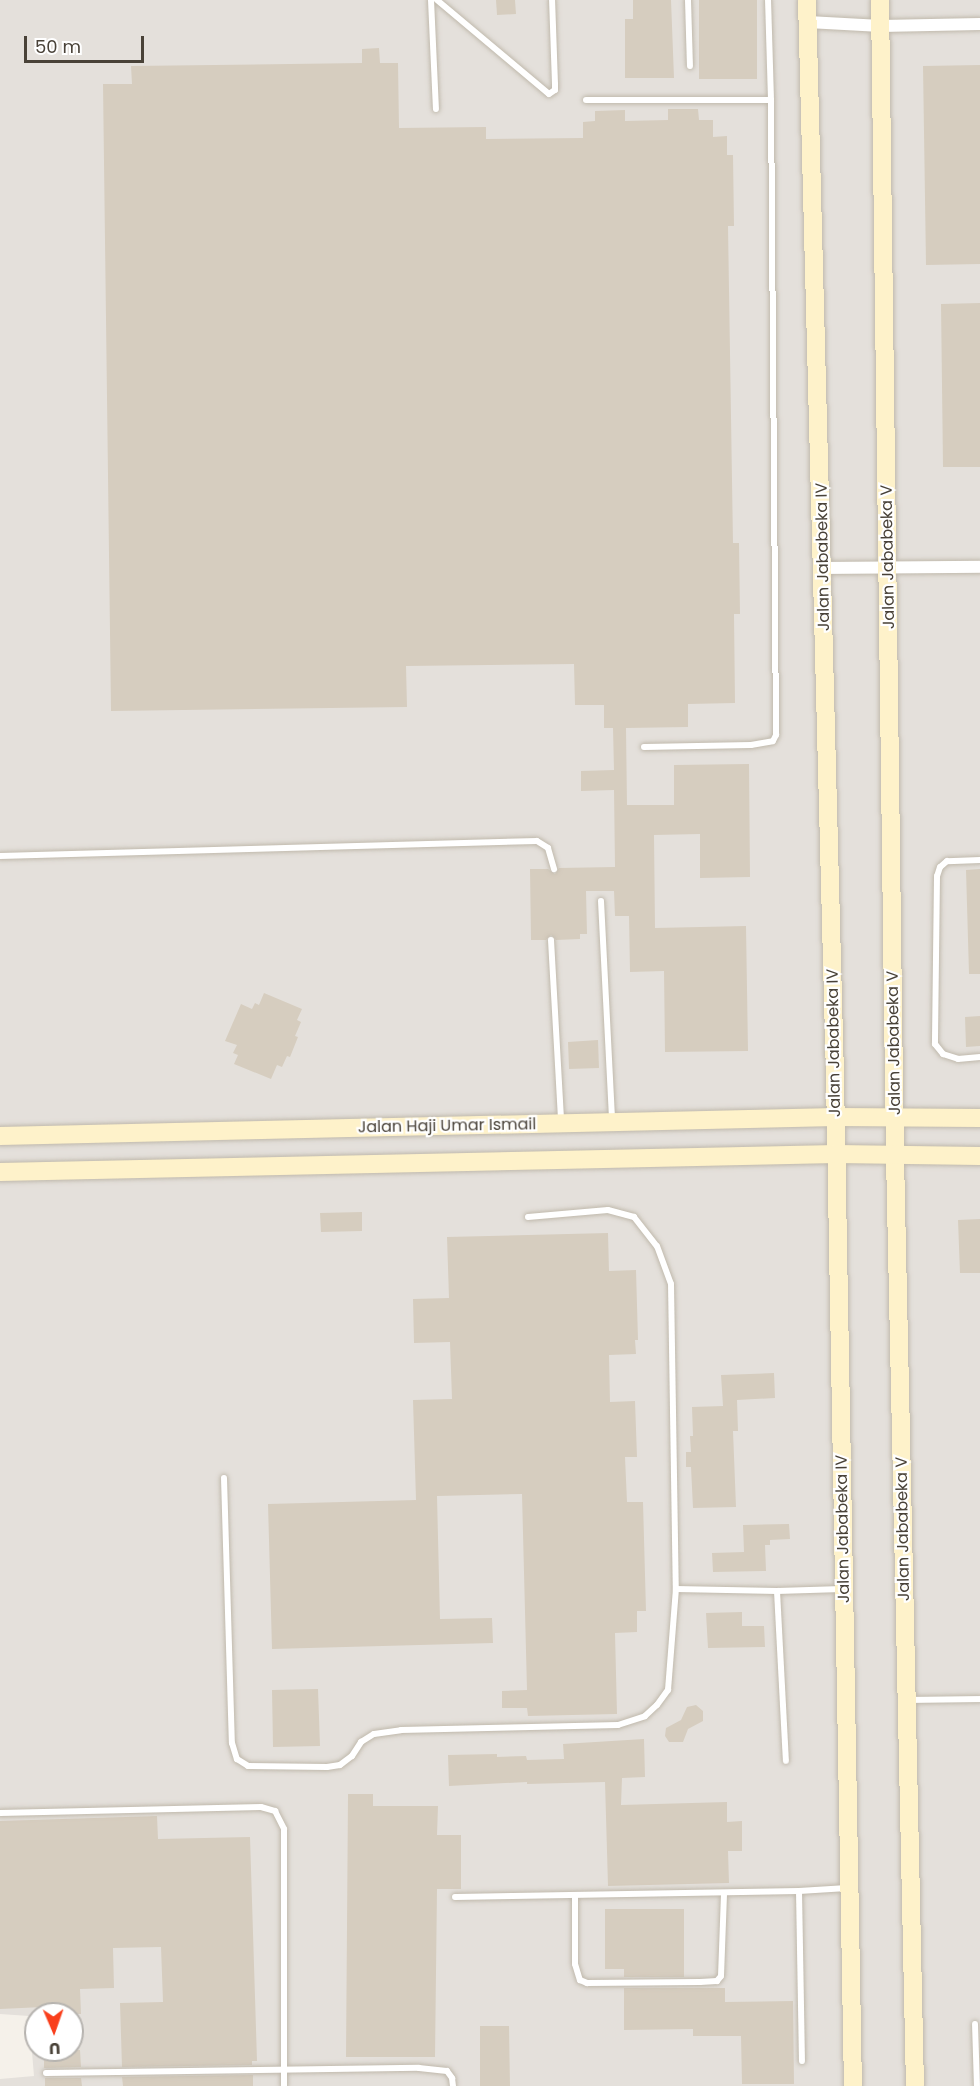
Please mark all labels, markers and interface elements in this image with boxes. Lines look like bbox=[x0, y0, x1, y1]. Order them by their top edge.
scale bar bbox=[27, 24, 147, 62]
text: 50 m bbox=[35, 34, 81, 59]
street label: Jalan Jababeka IV bbox=[812, 483, 834, 631]
street label: Jalan Jababeka V bbox=[877, 485, 899, 629]
street label: Jalan Jababeka IV bbox=[823, 969, 845, 1117]
street label: Jalan Jababeka V bbox=[883, 971, 905, 1115]
street label: Jalan Haji Umar Ismail bbox=[358, 1115, 536, 1137]
street label: Jalan Jababeka IV bbox=[832, 1455, 854, 1603]
street label: Jalan Jababeka V bbox=[892, 1457, 914, 1601]
north arrow bbox=[24, 2002, 84, 2062]
text: U bbox=[49, 2037, 61, 2060]

